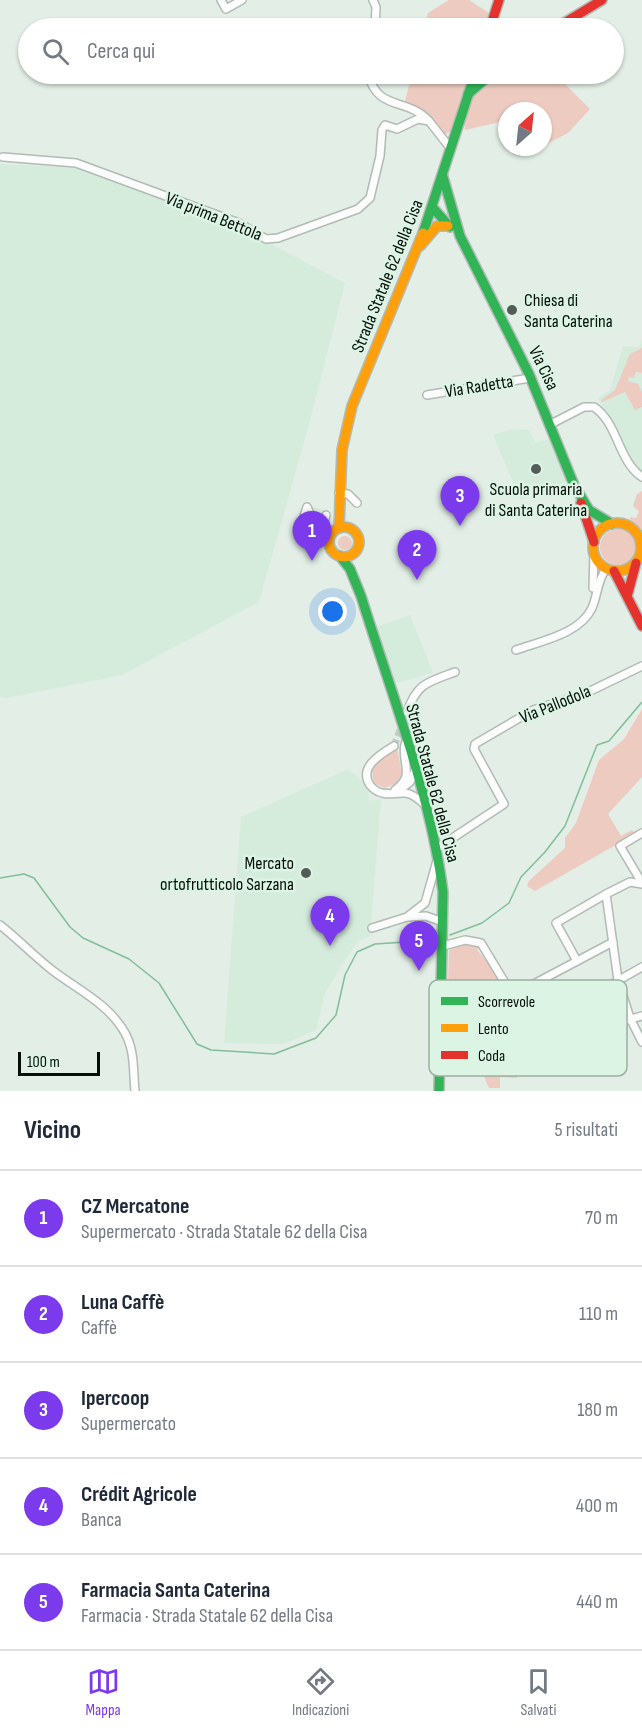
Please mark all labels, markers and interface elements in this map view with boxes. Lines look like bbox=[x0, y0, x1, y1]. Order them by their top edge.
search box bbox=[18, 18, 624, 84]
icon: search bbox=[39, 35, 72, 68]
text: Cerca qui bbox=[87, 38, 155, 65]
north arrow bbox=[498, 102, 552, 156]
street label: Via prima Bettola bbox=[162, 188, 265, 245]
street label: Strada Statale 62 della Cisa bbox=[347, 197, 428, 356]
place label: Chiesa di Santa Caterina bbox=[524, 290, 613, 332]
marker: Chiesa di Santa Caterina bbox=[505, 303, 519, 317]
street label: Via Cisa bbox=[524, 343, 563, 394]
street label: Via Radetta bbox=[443, 371, 515, 402]
marker: Scuola primaria di Santa Caterina bbox=[529, 462, 543, 476]
pin: 3 bbox=[440, 476, 480, 526]
place label: Scuola primaria di Santa Caterina bbox=[485, 479, 587, 521]
pin: 1 bbox=[292, 512, 332, 561]
pin: 2 bbox=[398, 530, 436, 580]
your location bbox=[318, 597, 347, 626]
street label: Via Pallodola bbox=[517, 681, 594, 728]
street label: Strada Statale 62 della Cisa bbox=[401, 702, 464, 865]
place label: Mercato ortofrutticolo Sarzana bbox=[160, 853, 294, 895]
marker: Mercato ortofrutticolo Sarzana bbox=[299, 866, 313, 880]
pin: 4 bbox=[310, 896, 350, 946]
pin: 5 bbox=[400, 922, 438, 971]
legend bbox=[429, 980, 627, 1076]
text: Scorrevole bbox=[478, 993, 535, 1012]
text: Lento bbox=[478, 1020, 509, 1039]
text: Coda bbox=[478, 1047, 505, 1066]
scale bar bbox=[18, 1049, 100, 1076]
text: 100 m bbox=[27, 1053, 60, 1072]
text: Vicino bbox=[24, 1115, 81, 1146]
text: 5 risultati bbox=[555, 1118, 618, 1142]
text: CZ Mercatone bbox=[81, 1193, 189, 1220]
text: 1 bbox=[40, 1206, 47, 1230]
text: 70 m bbox=[585, 1206, 618, 1230]
text: Supermercato · Strada Statale 62 della Cisa bbox=[81, 1220, 367, 1244]
text: Luna Caffè bbox=[81, 1289, 164, 1316]
text: 2 bbox=[39, 1302, 48, 1326]
text: 110 m bbox=[579, 1302, 618, 1326]
text: Caffè bbox=[81, 1316, 117, 1340]
text: Ipercoop bbox=[81, 1385, 149, 1412]
text: 3 bbox=[39, 1398, 48, 1422]
text: 180 m bbox=[577, 1398, 618, 1422]
text: Supermercato bbox=[81, 1412, 176, 1436]
text: Crédit Agricole bbox=[81, 1481, 197, 1508]
text: 4 bbox=[39, 1494, 48, 1518]
text: 400 m bbox=[576, 1494, 618, 1518]
text: Banca bbox=[81, 1508, 122, 1532]
text: Farmacia Santa Caterina bbox=[81, 1577, 270, 1604]
text: 5 bbox=[39, 1590, 48, 1614]
text: 440 m bbox=[576, 1590, 618, 1614]
text: Farmacia · Strada Statale 62 della Cisa bbox=[81, 1604, 333, 1628]
tab: Mappa bbox=[86, 1665, 121, 1720]
tab: Indicazioni bbox=[292, 1665, 349, 1720]
tab: Salvati bbox=[520, 1665, 556, 1720]

